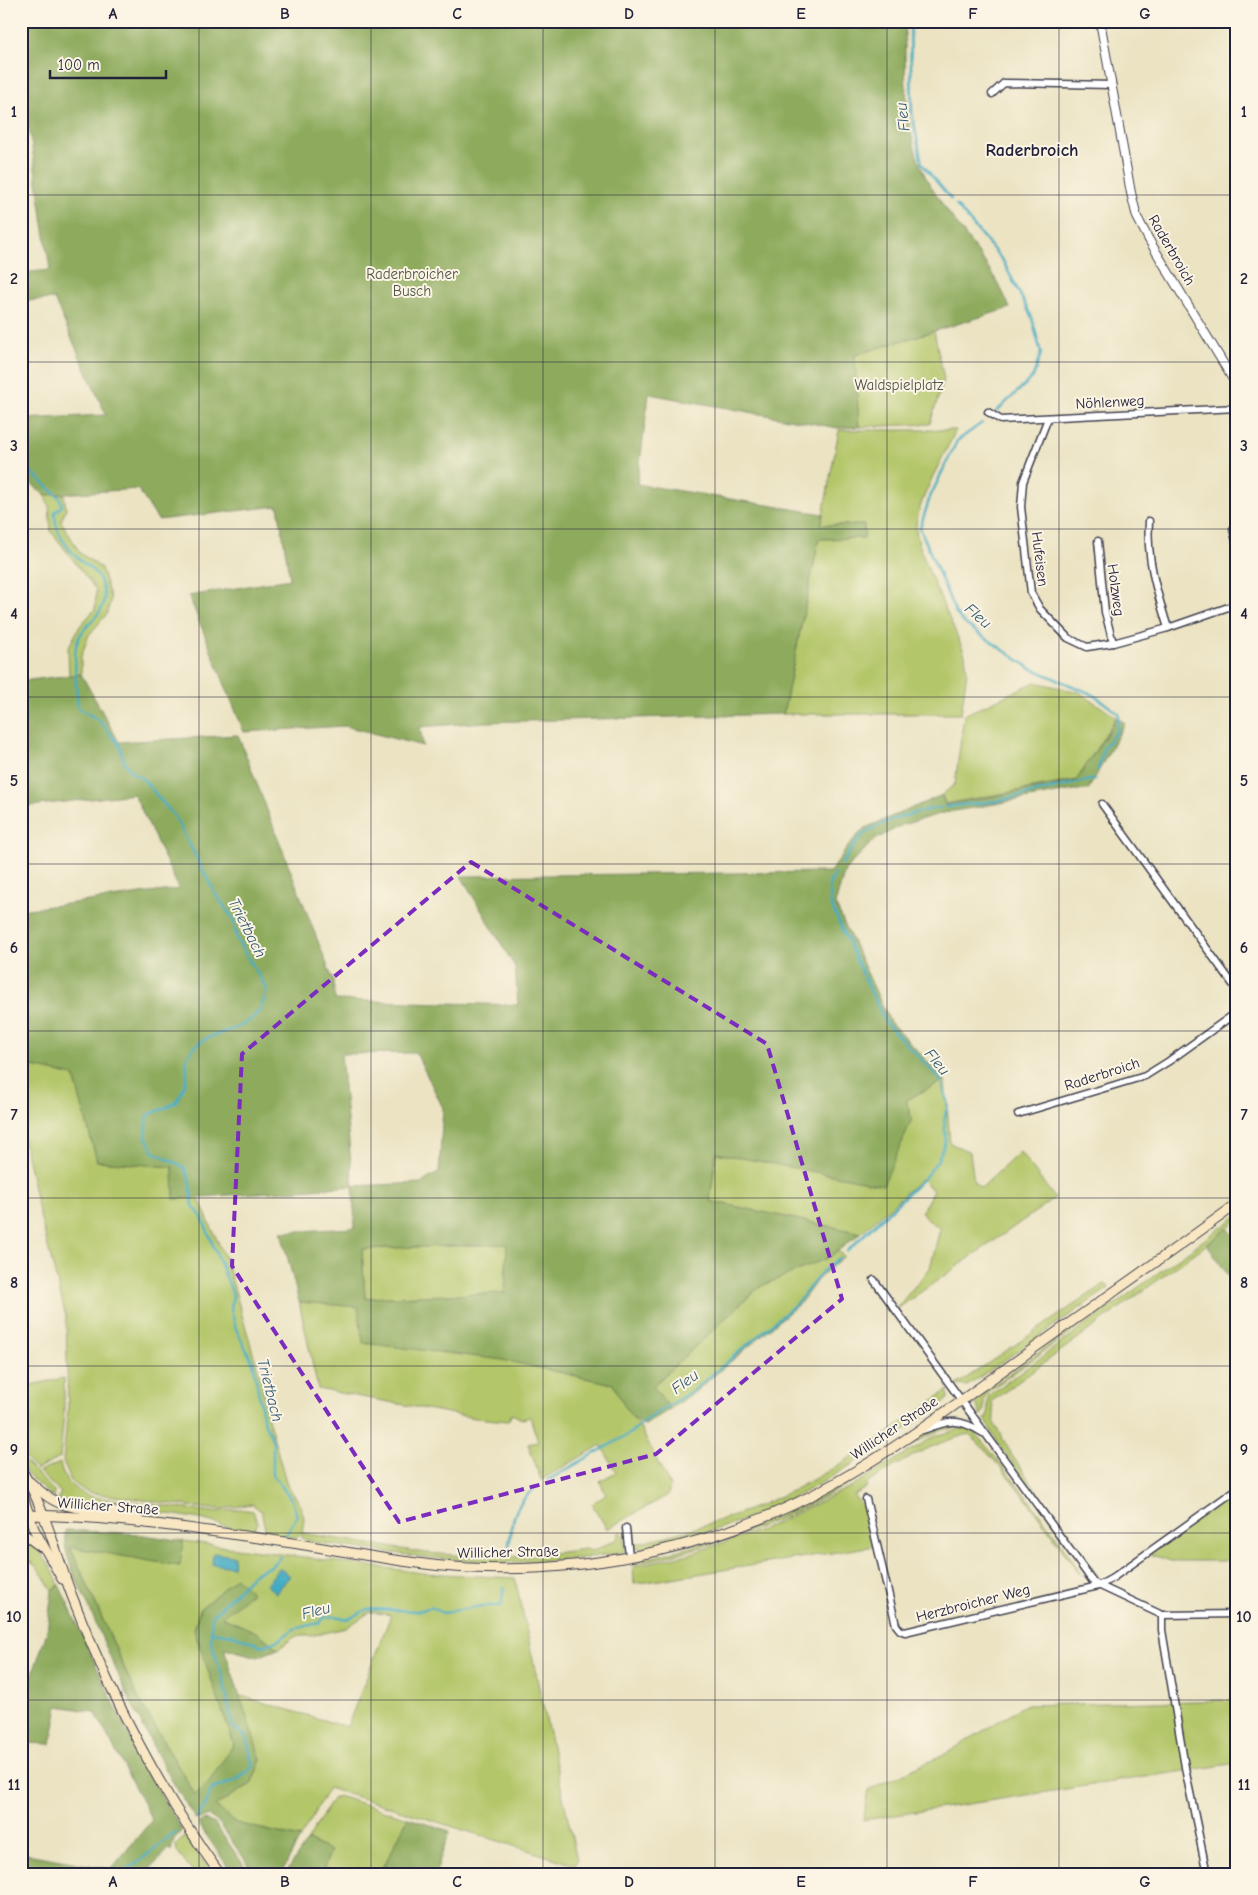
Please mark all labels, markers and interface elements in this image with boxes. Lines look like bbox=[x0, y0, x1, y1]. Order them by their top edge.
text: A bbox=[109, 5, 118, 23]
text: B bbox=[280, 5, 290, 23]
text: C bbox=[452, 5, 462, 23]
text: D bbox=[624, 5, 634, 23]
text: E bbox=[796, 5, 806, 23]
text: F bbox=[968, 5, 978, 23]
text: G bbox=[1139, 5, 1151, 23]
scale bar bbox=[50, 48, 166, 80]
text: 100 m bbox=[58, 56, 100, 74]
water label: Fleu bbox=[892, 101, 914, 133]
text: 1 bbox=[11, 103, 17, 121]
text: 1 bbox=[1241, 103, 1247, 121]
district label: Raderbroich bbox=[985, 140, 1079, 161]
street label: Raderbroich bbox=[1145, 212, 1199, 288]
park label: Raderbroicher Busch bbox=[366, 265, 458, 300]
text: 2 bbox=[10, 270, 18, 288]
text: 2 bbox=[1240, 270, 1248, 288]
park label: Waldspielplatz bbox=[854, 376, 944, 394]
street label: Nöhlenweg bbox=[1075, 391, 1145, 413]
text: 3 bbox=[10, 437, 18, 455]
text: 3 bbox=[1240, 437, 1248, 455]
street label: Hufeisen bbox=[1028, 530, 1052, 588]
street label: Holzweg bbox=[1103, 563, 1129, 617]
water label: Fleu bbox=[961, 600, 995, 632]
text: 4 bbox=[10, 605, 18, 623]
text: 4 bbox=[1240, 605, 1248, 623]
text: 5 bbox=[10, 772, 18, 790]
text: 5 bbox=[1240, 772, 1248, 790]
water label: Trietbach bbox=[224, 895, 270, 961]
text: 6 bbox=[10, 939, 18, 957]
text: 6 bbox=[1240, 939, 1248, 957]
water label: Fleu bbox=[921, 1045, 953, 1079]
street label: Raderbroich bbox=[1062, 1053, 1142, 1095]
text: 7 bbox=[10, 1106, 18, 1124]
text: 7 bbox=[1240, 1106, 1248, 1124]
text: 8 bbox=[10, 1274, 18, 1292]
text: 8 bbox=[1240, 1274, 1248, 1292]
water label: Trietbach bbox=[253, 1357, 287, 1423]
water label: Fleu bbox=[668, 1366, 702, 1398]
street label: Willicher Straße bbox=[847, 1392, 942, 1464]
text: 9 bbox=[10, 1441, 18, 1459]
text: 9 bbox=[1240, 1441, 1248, 1459]
street label: Willicher Straße bbox=[57, 1493, 160, 1519]
street label: Willicher Straße bbox=[457, 1542, 559, 1562]
street label: Herzbroicher Weg bbox=[914, 1580, 1032, 1626]
water label: Fleu bbox=[300, 1599, 332, 1623]
text: 10 bbox=[6, 1608, 22, 1626]
text: 10 bbox=[1236, 1608, 1252, 1626]
text: 11 bbox=[8, 1776, 20, 1794]
text: 11 bbox=[1238, 1776, 1250, 1794]
text: A bbox=[109, 1873, 118, 1891]
text: B bbox=[280, 1873, 290, 1891]
text: C bbox=[452, 1873, 462, 1891]
text: D bbox=[624, 1873, 634, 1891]
text: E bbox=[796, 1873, 806, 1891]
text: F bbox=[968, 1873, 978, 1891]
text: G bbox=[1139, 1873, 1151, 1891]

